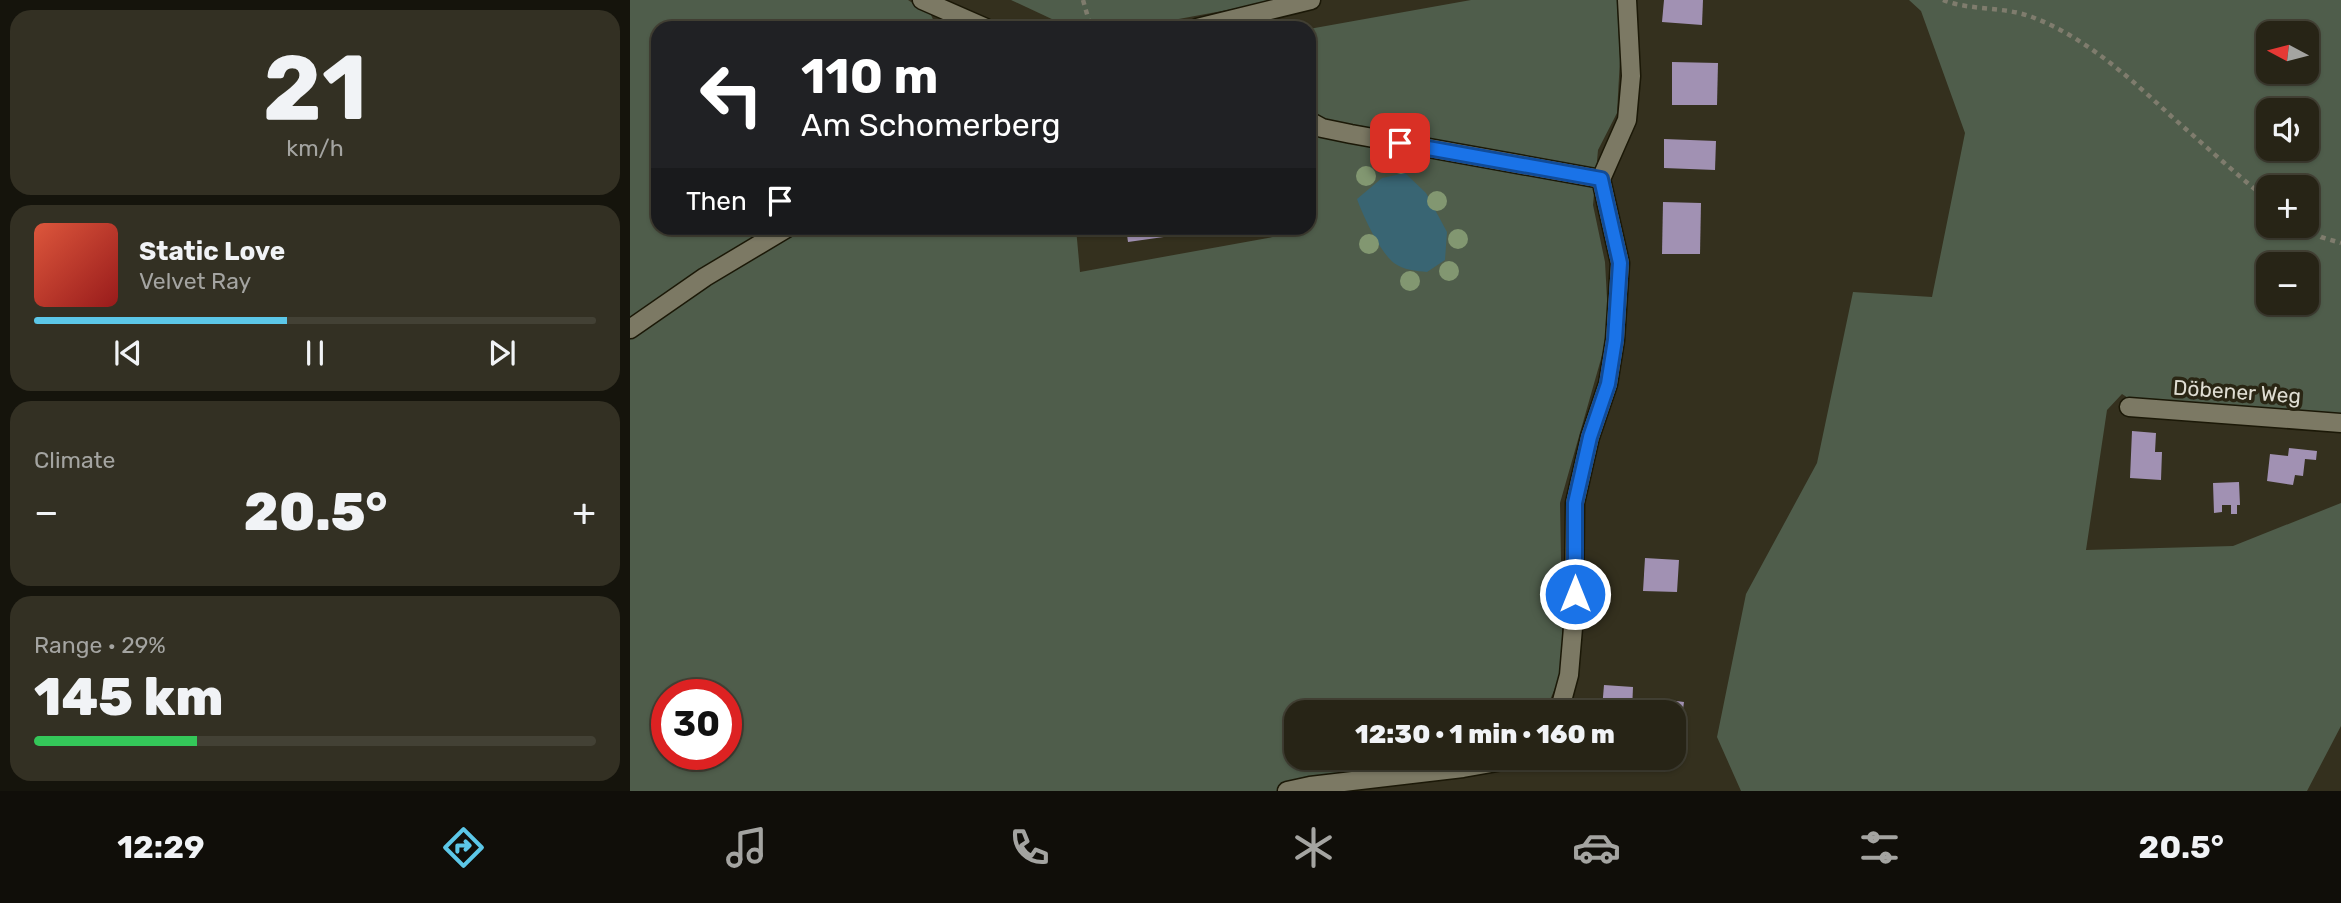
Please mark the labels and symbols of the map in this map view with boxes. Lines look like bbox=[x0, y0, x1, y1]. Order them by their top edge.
north arrow bbox=[2256, 21, 2319, 84]
pin bbox=[1370, 113, 1430, 173]
street label: Döbener Weg bbox=[2172, 375, 2302, 408]
position arrow bbox=[1538, 557, 1612, 631]
speed limit sign: 30 bbox=[651, 679, 742, 770]

